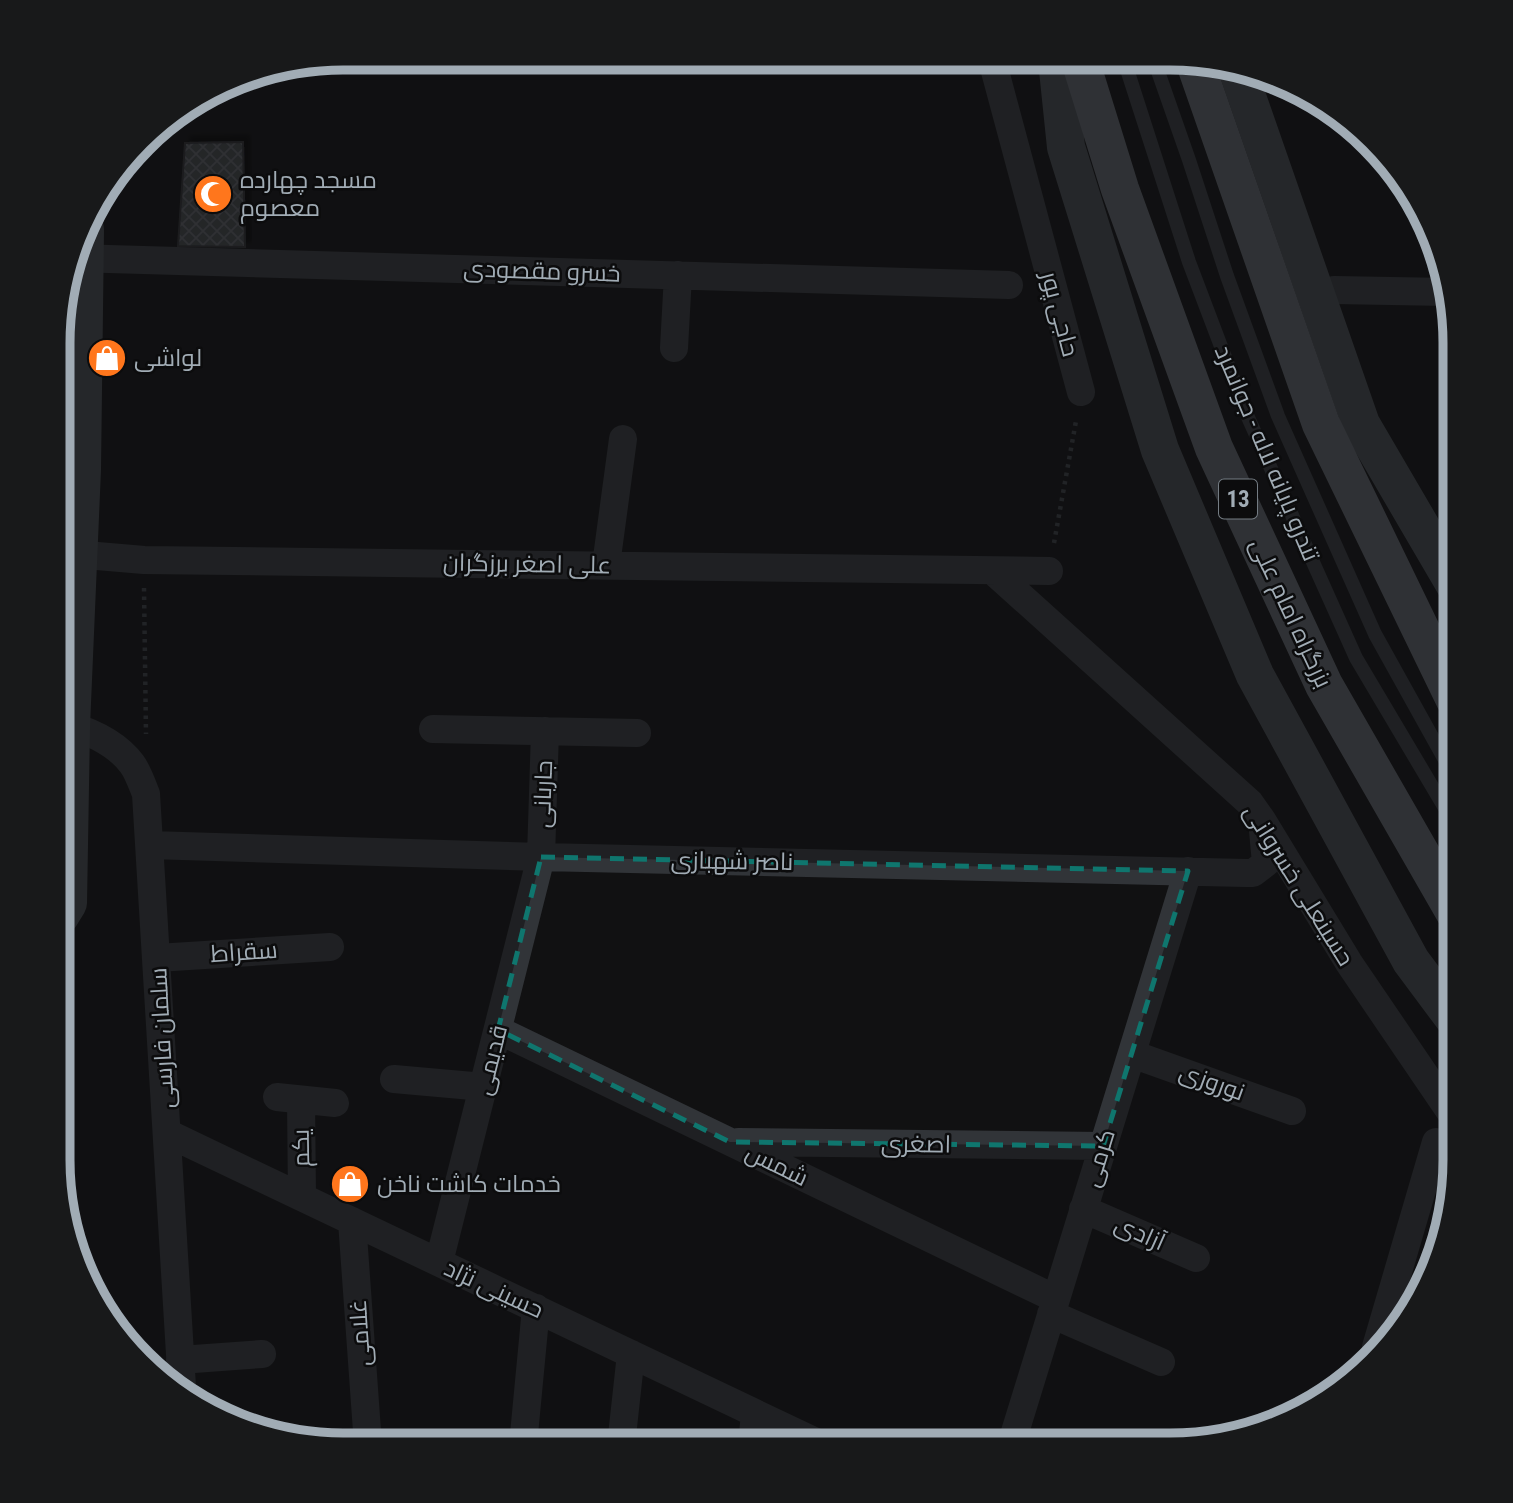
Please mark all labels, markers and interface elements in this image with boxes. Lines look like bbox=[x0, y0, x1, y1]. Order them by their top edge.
place label: مسجد چهارده معصوم bbox=[240, 166, 377, 224]
mosque icon: مسجد چهارده معصوم bbox=[192, 173, 234, 215]
street label: خسرو مقصودی bbox=[463, 254, 621, 288]
street label: حاجی پور bbox=[1033, 266, 1085, 360]
shop icon: لواشی bbox=[86, 337, 128, 379]
street label: تندرو پایانه لاله - جوانمرد bbox=[1207, 341, 1325, 567]
place label: لواشی bbox=[134, 344, 202, 372]
road number: 13 bbox=[1219, 480, 1257, 519]
street label: بزرگراه امام علی bbox=[1242, 534, 1338, 693]
street label: علی اصغر برزگران bbox=[443, 549, 611, 579]
street label: جاربانی bbox=[528, 760, 558, 828]
street label: حسینعلی خسروانی bbox=[1238, 799, 1360, 971]
street label: ناصر شهبازی bbox=[670, 846, 794, 876]
street label: سقراط bbox=[210, 936, 278, 968]
street label: سلمان فارسی bbox=[144, 967, 180, 1109]
street label: قدیمی bbox=[469, 1022, 513, 1098]
street label: نوروزی bbox=[1175, 1057, 1249, 1107]
street label: کرمی bbox=[1077, 1126, 1121, 1190]
street label: یکم bbox=[287, 1128, 317, 1167]
street label: اصغری bbox=[881, 1129, 951, 1159]
street label: شمس bbox=[741, 1138, 813, 1192]
shop icon: خدمات کاشت ناخن bbox=[329, 1163, 371, 1205]
place label: خدمات کاشت ناخن bbox=[377, 1170, 561, 1198]
street label: آزادی bbox=[1110, 1210, 1170, 1257]
street label: حسینی نژاد bbox=[440, 1254, 548, 1324]
street label: غلامی bbox=[344, 1299, 376, 1367]

